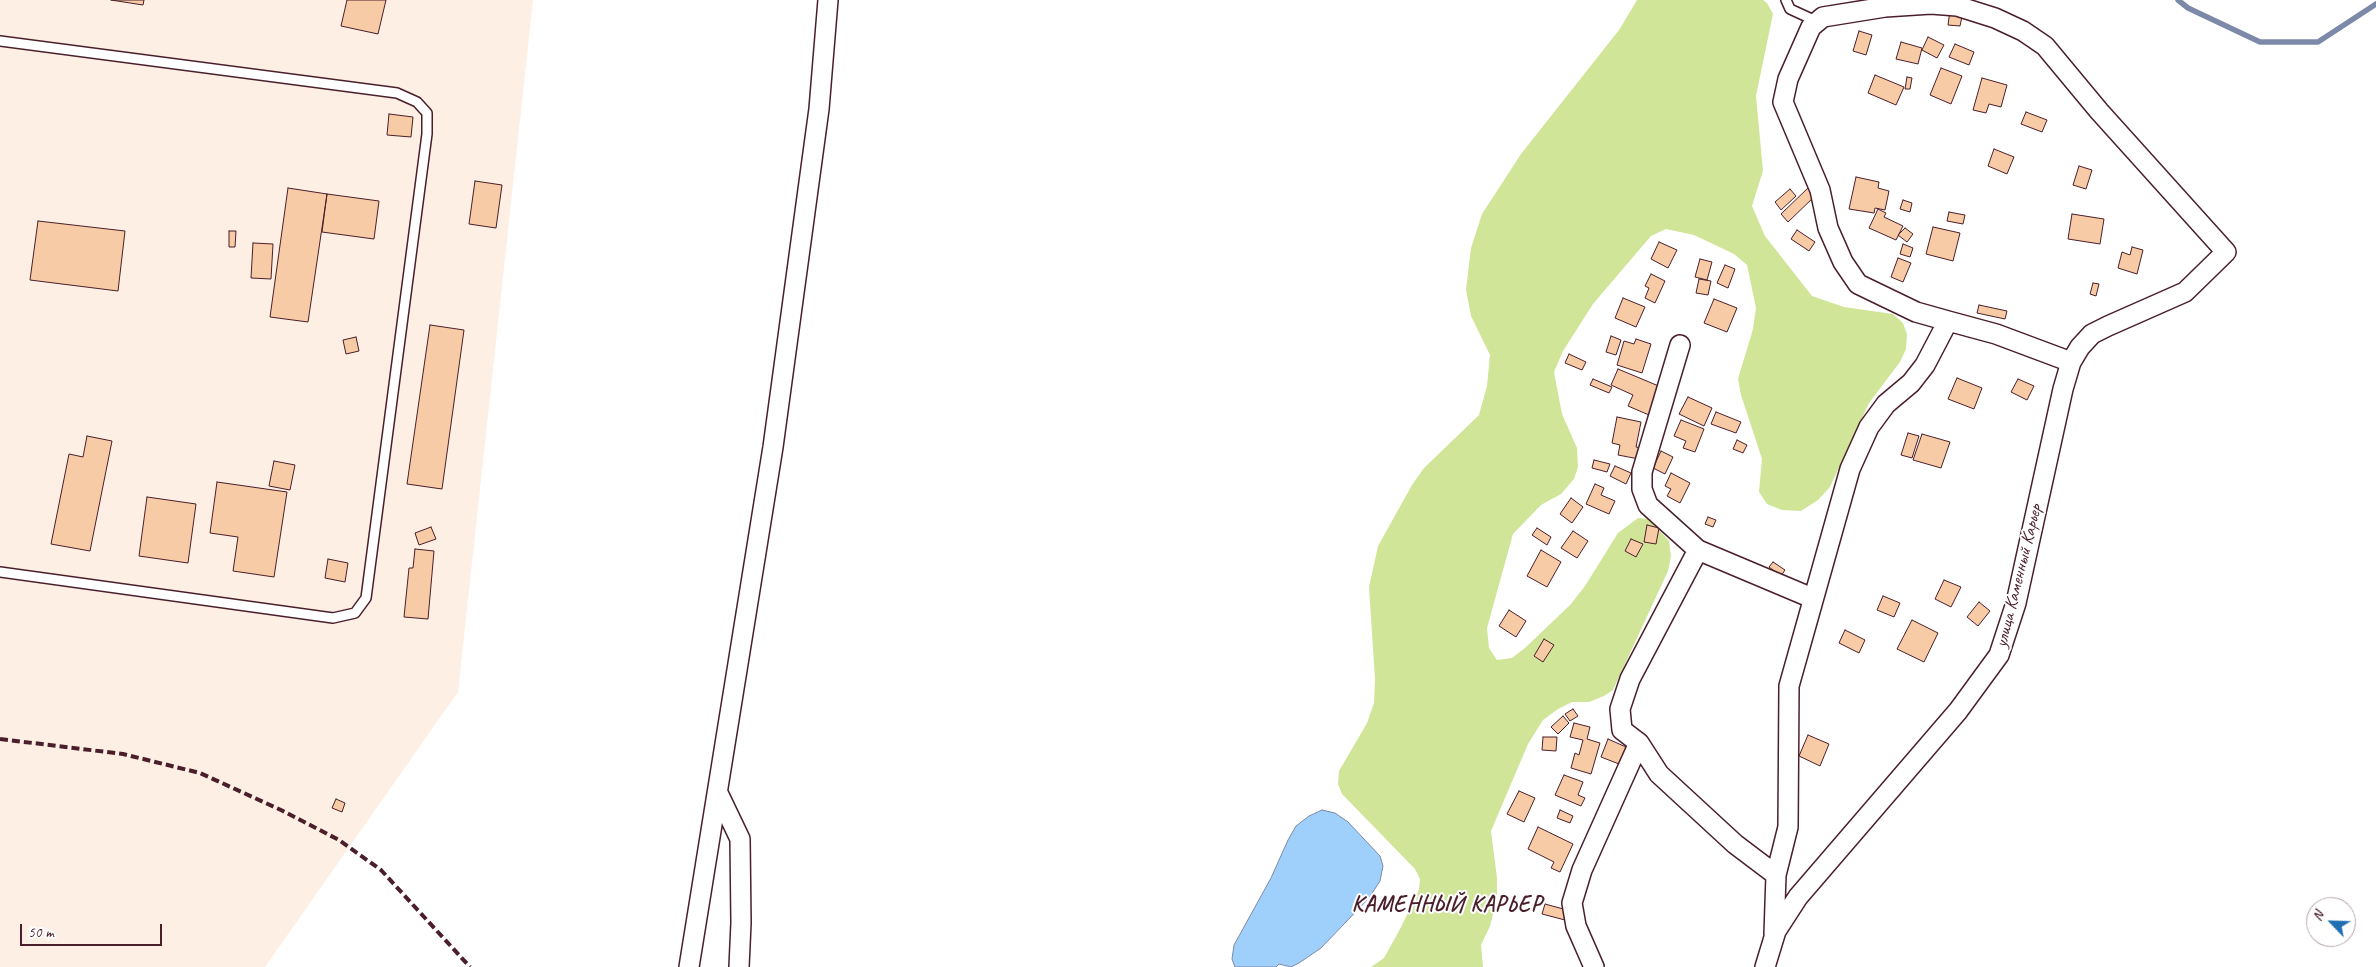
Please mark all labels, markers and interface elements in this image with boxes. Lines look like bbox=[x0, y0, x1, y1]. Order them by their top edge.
street label: улица Каменный Карьер bbox=[1991, 502, 2047, 650]
district label: КАМЕННЫЙ КАРЬЕР bbox=[1346, 892, 1548, 918]
north arrow bbox=[2306, 897, 2356, 947]
text: N bbox=[2308, 909, 2327, 924]
scale bar bbox=[22, 914, 165, 946]
text: 50 m bbox=[28, 923, 54, 942]

